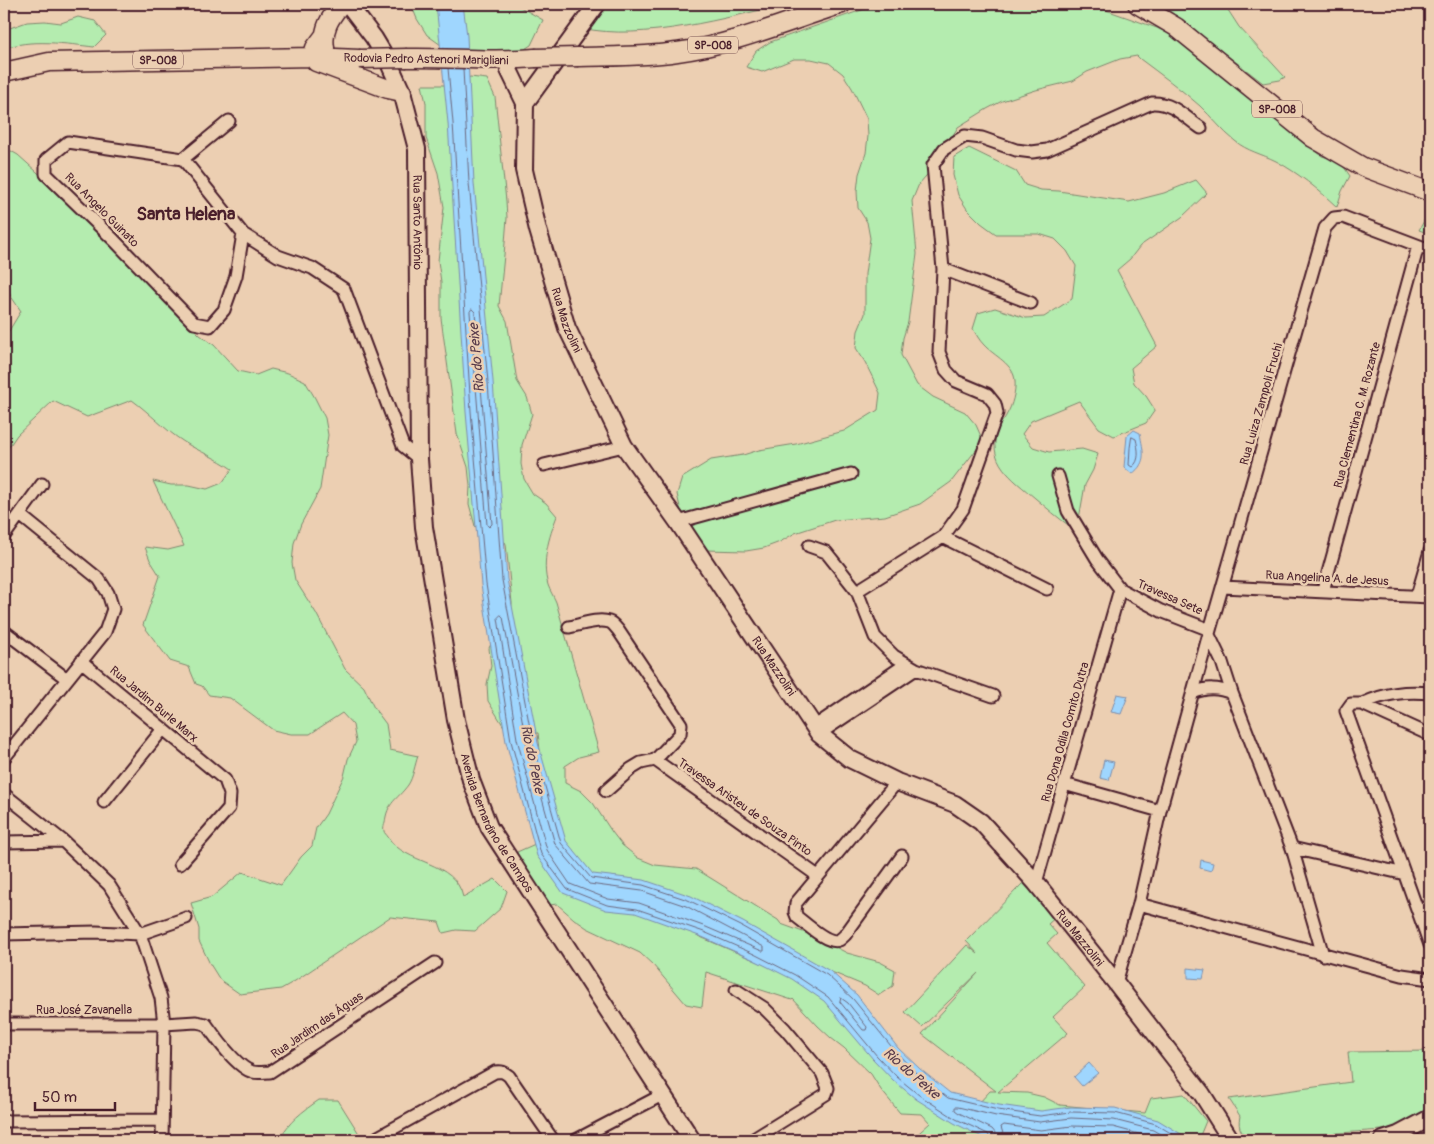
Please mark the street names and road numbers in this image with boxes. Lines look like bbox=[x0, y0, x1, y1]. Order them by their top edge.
road number: SP-008 bbox=[688, 36, 738, 54]
street label: Rodovia Pedro Astenori Marigliani bbox=[344, 51, 508, 68]
road number: SP-008 bbox=[133, 52, 183, 68]
road number: SP-008 bbox=[1252, 100, 1302, 118]
street label: Rua Angelo Guinato bbox=[61, 170, 142, 251]
street label: Rua Santo Antônio bbox=[409, 175, 425, 271]
street label: Rua Mazzolini bbox=[547, 286, 585, 355]
street label: Rua Clementina C. M. Rozante bbox=[1331, 340, 1384, 490]
street label: Rua Luiza Zampoli Fruchi bbox=[1237, 341, 1286, 467]
street label: Rua Angelina A. de Jesus bbox=[1265, 568, 1390, 589]
street label: Travessa Sete bbox=[1135, 576, 1205, 619]
street label: Rua Mazzolini bbox=[748, 634, 799, 699]
street label: Rua Dona Odila Comito Dutra bbox=[1038, 660, 1093, 804]
street label: Rua Jardim Burle Marx bbox=[107, 663, 201, 746]
street label: Avenida Bernardino de Campos bbox=[457, 752, 537, 896]
street label: Travessa Aristeu de Souza Pinto bbox=[675, 755, 815, 860]
street label: Rua Mazzolini bbox=[1052, 907, 1107, 970]
street label: Rua Jardim das Águas bbox=[268, 988, 367, 1062]
street label: Rua José Zavanella bbox=[36, 1003, 132, 1018]

